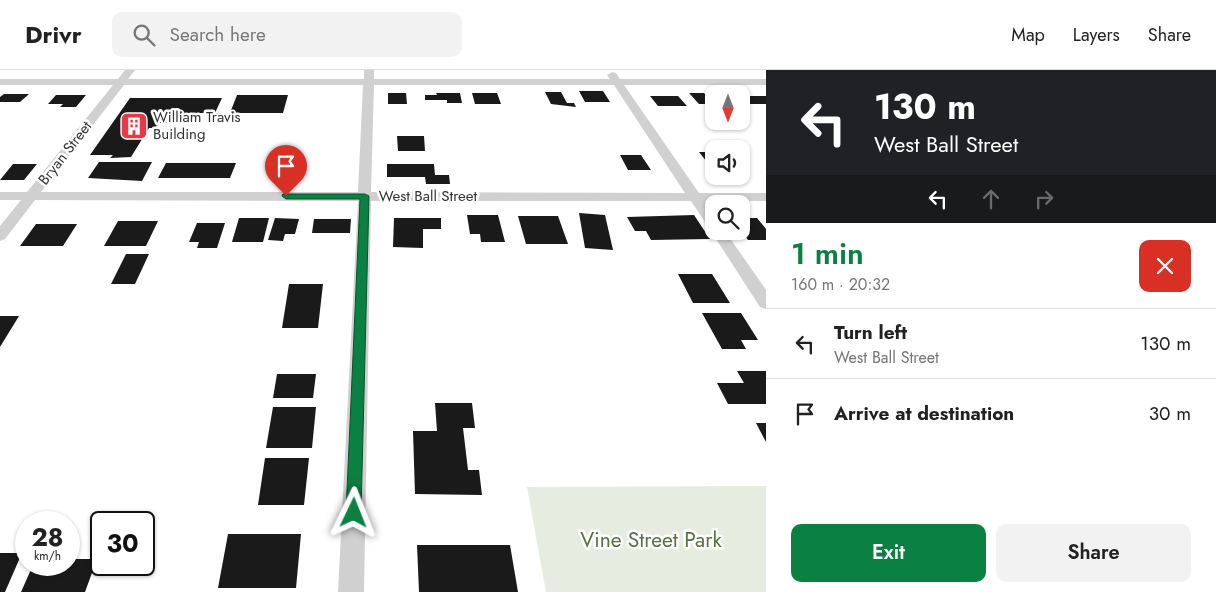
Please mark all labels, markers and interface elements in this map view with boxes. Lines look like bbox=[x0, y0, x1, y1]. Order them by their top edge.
search box bbox=[112, 12, 462, 57]
text: Drivr bbox=[25, 17, 82, 52]
icon: search bbox=[130, 21, 158, 49]
text: Search here bbox=[170, 21, 266, 48]
text: Map bbox=[1011, 22, 1045, 48]
text: Layers bbox=[1073, 22, 1120, 48]
text: Share bbox=[1148, 22, 1191, 48]
text: 130 m bbox=[874, 82, 976, 132]
north arrow bbox=[705, 85, 750, 130]
map controls bbox=[705, 85, 750, 240]
icon: left bbox=[791, 90, 856, 155]
place label: William Travis Building bbox=[153, 106, 241, 145]
building icon: William Travis Building bbox=[119, 111, 149, 141]
street label: Bryan Street bbox=[33, 116, 97, 190]
text: West Ball Street bbox=[874, 128, 1018, 160]
button: sound bbox=[705, 140, 750, 185]
pin bbox=[265, 145, 307, 196]
icon: arrive bbox=[272, 152, 300, 180]
street label: West Ball Street bbox=[379, 185, 478, 207]
icon: left bbox=[924, 185, 952, 213]
icon: ahead bbox=[977, 185, 1005, 213]
icon: right bbox=[1030, 185, 1058, 213]
button: search bbox=[705, 195, 750, 240]
text: 1 min bbox=[791, 232, 864, 275]
button: close bbox=[1139, 240, 1191, 292]
text: 160 m · 20:32 bbox=[791, 273, 890, 296]
text: Turn left bbox=[834, 319, 907, 346]
icon: left bbox=[791, 330, 819, 358]
text: 130 m bbox=[1140, 330, 1191, 357]
text: West Ball Street bbox=[834, 346, 939, 369]
icon: arrive bbox=[791, 400, 819, 428]
text: Arrive at destination bbox=[834, 400, 1014, 427]
text: 30 m bbox=[1149, 400, 1191, 427]
position arrow bbox=[327, 486, 379, 538]
speed limit sign: 30 bbox=[90, 511, 155, 576]
text: 28 bbox=[31, 519, 64, 555]
button: Exit bbox=[791, 524, 986, 582]
button: Share bbox=[996, 524, 1191, 582]
park label: Vine Street Park bbox=[580, 525, 722, 555]
text: km/h bbox=[34, 547, 61, 565]

